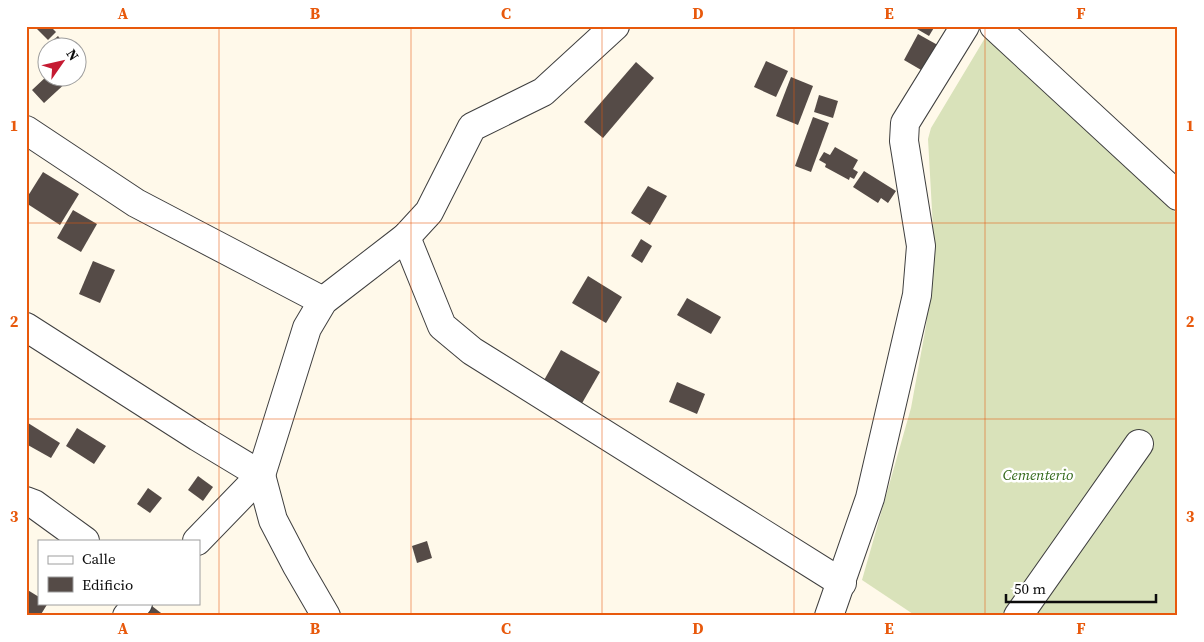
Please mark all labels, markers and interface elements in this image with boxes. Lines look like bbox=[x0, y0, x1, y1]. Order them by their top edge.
text: A bbox=[118, 2, 129, 24]
text: B bbox=[310, 2, 321, 24]
text: C bbox=[501, 2, 511, 24]
text: D bbox=[692, 2, 704, 24]
text: E bbox=[884, 2, 894, 24]
text: F bbox=[1076, 2, 1086, 24]
north arrow bbox=[38, 38, 88, 88]
text: N bbox=[62, 45, 84, 65]
text: 1 bbox=[10, 114, 18, 136]
text: 1 bbox=[1186, 114, 1194, 136]
text: 2 bbox=[10, 310, 19, 332]
text: 2 bbox=[1186, 310, 1195, 332]
park label: Cementerio bbox=[1003, 464, 1073, 485]
text: 3 bbox=[10, 505, 19, 527]
text: 3 bbox=[1186, 505, 1195, 527]
legend bbox=[38, 540, 200, 604]
text: Calle bbox=[82, 548, 116, 569]
scale bar bbox=[1006, 572, 1156, 604]
text: Edificio bbox=[82, 574, 133, 595]
text: 50 m bbox=[1014, 578, 1046, 599]
text: A bbox=[118, 617, 129, 639]
text: B bbox=[310, 617, 321, 639]
text: C bbox=[501, 617, 511, 639]
text: D bbox=[692, 617, 704, 639]
text: E bbox=[884, 617, 894, 639]
text: F bbox=[1076, 617, 1086, 639]

